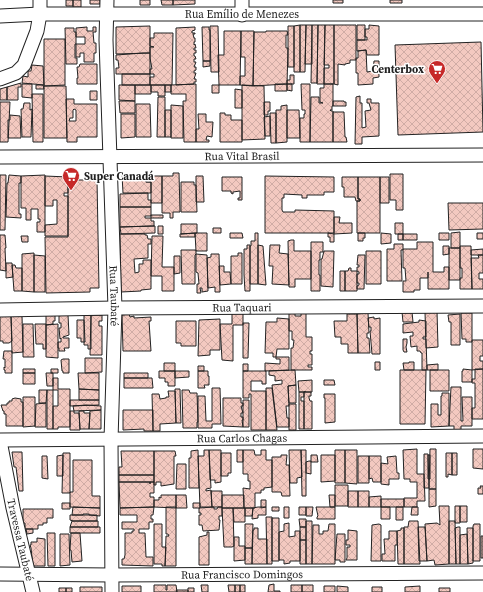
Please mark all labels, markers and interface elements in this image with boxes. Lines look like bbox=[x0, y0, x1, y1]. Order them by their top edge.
street label: Rua Emílio de Menezes bbox=[185, 7, 299, 22]
supermarket icon: Centerbox bbox=[427, 59, 447, 84]
place label: Centerbox bbox=[371, 62, 424, 77]
street label: Rua Vital Brasil bbox=[204, 149, 280, 164]
supermarket icon: Super Canadá bbox=[61, 166, 81, 191]
place label: Super Canadá bbox=[84, 169, 154, 184]
street label: Rua Taubaté bbox=[106, 265, 122, 327]
street label: Rua Taquari bbox=[212, 300, 272, 315]
street label: Rua Carlos Chagas bbox=[197, 431, 287, 446]
street label: Travessa Taubaté bbox=[3, 498, 37, 583]
street label: Rua Francisco Domingos bbox=[181, 567, 303, 583]

